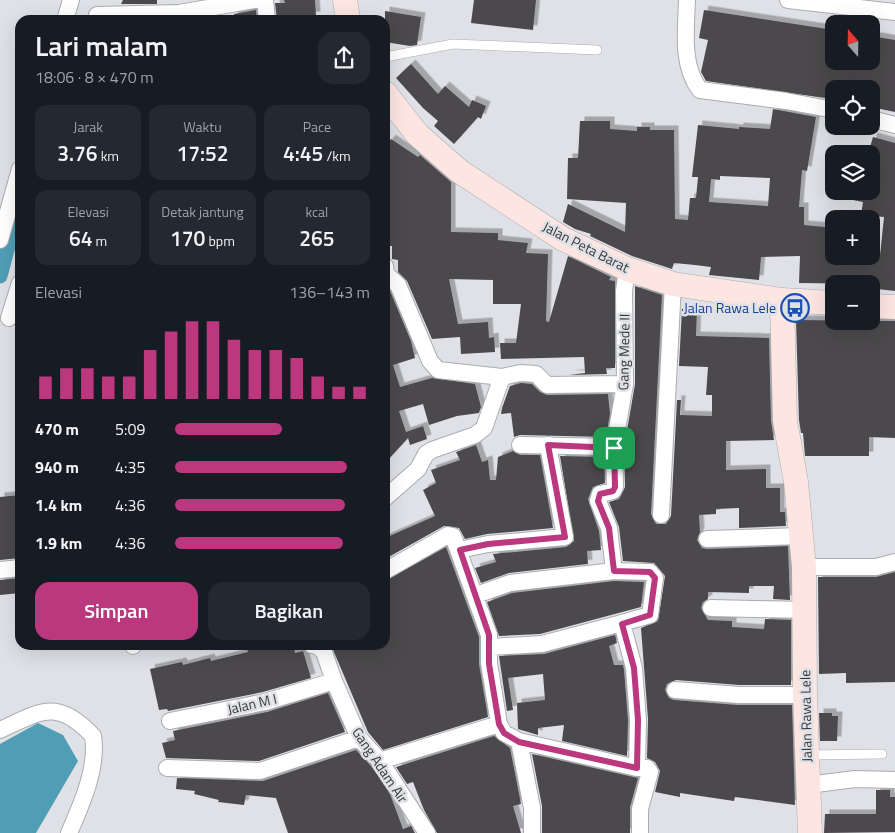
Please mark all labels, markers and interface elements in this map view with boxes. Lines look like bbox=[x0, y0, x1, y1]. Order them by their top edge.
north arrow bbox=[825, 15, 880, 70]
map controls bbox=[825, 15, 880, 330]
text: Lari malam bbox=[35, 24, 168, 67]
button: share bbox=[318, 32, 370, 84]
text: 18:06 · 8 × 470 m bbox=[35, 65, 154, 89]
button: locate bbox=[825, 80, 880, 135]
text: Jarak bbox=[73, 116, 103, 137]
text: Waktu bbox=[183, 116, 222, 137]
text: Pace bbox=[303, 116, 331, 137]
text: 3.76 bbox=[57, 137, 98, 169]
text: 17:52 bbox=[176, 137, 229, 169]
text: 4:45 bbox=[283, 137, 323, 169]
text: km bbox=[98, 145, 119, 166]
text: /km bbox=[323, 145, 351, 166]
button: layers bbox=[825, 145, 880, 200]
text: Elevasi bbox=[68, 201, 109, 222]
text: Detak jantung bbox=[161, 201, 244, 222]
text: kcal bbox=[305, 201, 328, 222]
button: + bbox=[825, 210, 880, 265]
street label: Jalan Peta Barat bbox=[539, 216, 633, 277]
text: 64 bbox=[69, 222, 93, 254]
text: 170 bbox=[170, 222, 205, 254]
text: 265 bbox=[299, 222, 334, 254]
text: m bbox=[93, 230, 107, 251]
text: bpm bbox=[205, 230, 235, 251]
button: − bbox=[825, 275, 880, 330]
text: Elevasi bbox=[35, 280, 82, 304]
text: 136–143 m bbox=[289, 280, 370, 304]
bus stop icon: Jalan Rawa Lele bbox=[780, 293, 810, 323]
place label: Jalan Rawa Lele bbox=[684, 297, 776, 318]
street label: Gang Mede II bbox=[612, 313, 635, 390]
text: 470 m bbox=[35, 417, 79, 441]
text: 5:09 bbox=[115, 417, 145, 441]
pin bbox=[593, 427, 635, 469]
icon: arrive bbox=[600, 434, 628, 462]
text: 940 m bbox=[35, 455, 79, 479]
text: 4:35 bbox=[115, 455, 145, 479]
text: 1.4 km bbox=[35, 493, 82, 517]
text: 4:36 bbox=[115, 493, 145, 517]
text: 1.9 km bbox=[35, 531, 82, 555]
text: 4:36 bbox=[115, 531, 145, 555]
button: Simpan bbox=[35, 582, 198, 640]
button: Bagikan bbox=[208, 582, 370, 640]
street label: Jalan Rawa Lele bbox=[794, 670, 817, 762]
street label: Jalan M I bbox=[225, 688, 279, 719]
street label: Gang Adam Air bbox=[347, 723, 414, 807]

